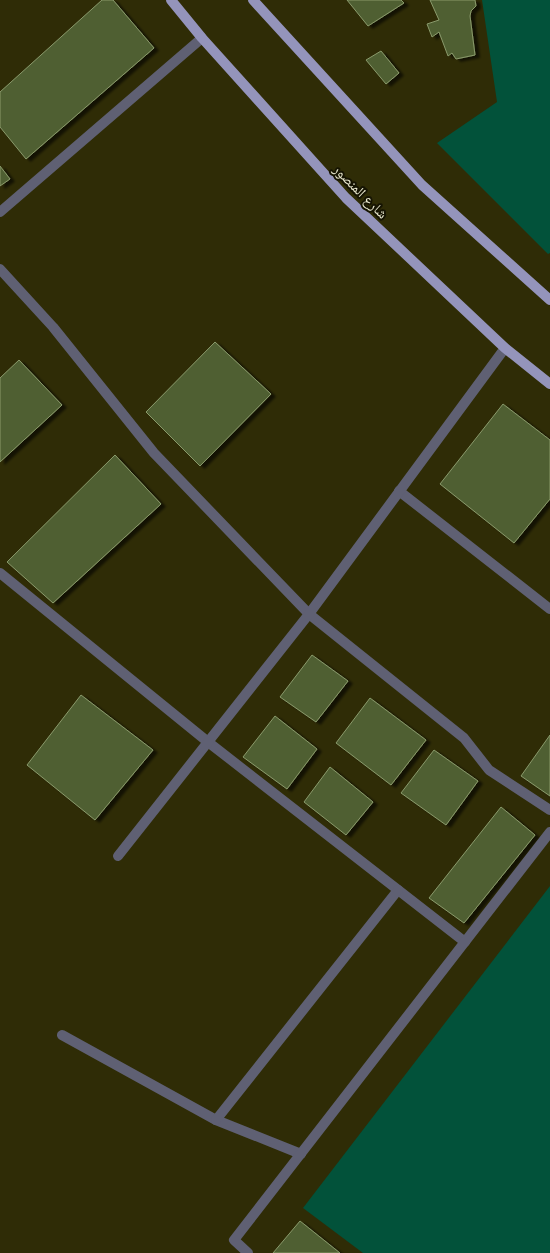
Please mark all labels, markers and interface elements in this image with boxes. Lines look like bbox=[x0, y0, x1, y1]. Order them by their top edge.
street label: شارع المنصور bbox=[328, 160, 392, 223]

